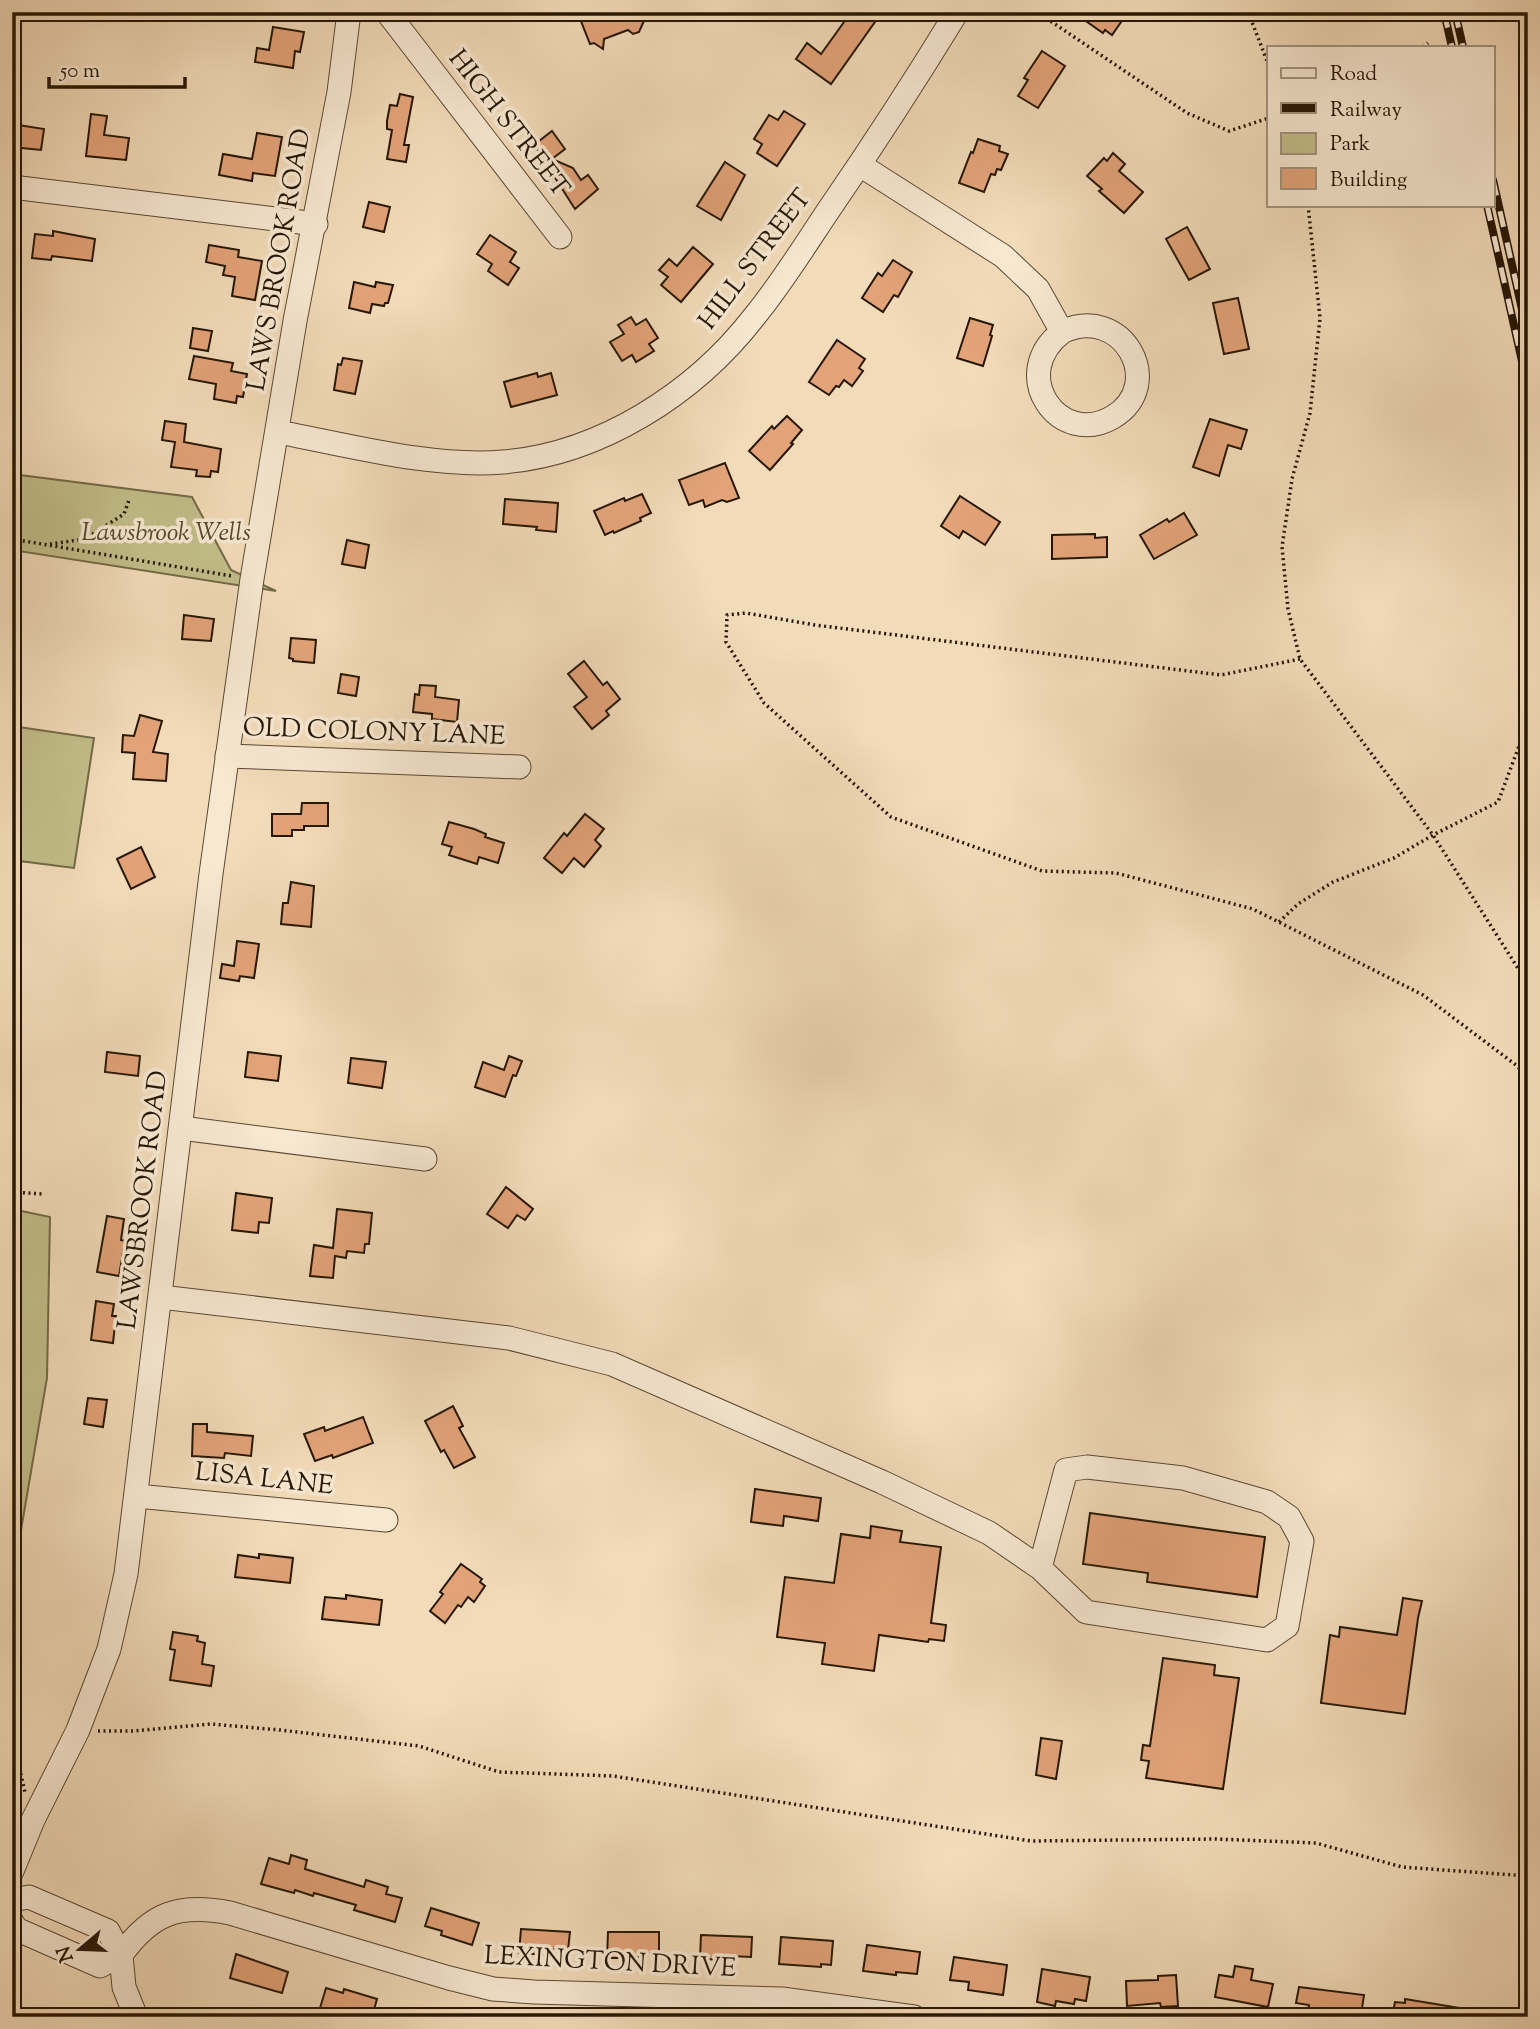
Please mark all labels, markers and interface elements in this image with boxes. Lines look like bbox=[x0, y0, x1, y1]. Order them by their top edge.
street label: HIGH STREET bbox=[438, 42, 578, 206]
scale bar bbox=[49, 46, 186, 90]
legend bbox=[1267, 46, 1494, 206]
text: 50 m bbox=[59, 57, 100, 87]
text: Road bbox=[1330, 60, 1377, 90]
text: Railway bbox=[1330, 96, 1402, 126]
street label: LAWS BROOK ROAD bbox=[239, 126, 321, 394]
text: Park bbox=[1330, 130, 1371, 160]
text: Building bbox=[1330, 166, 1407, 196]
street label: HILL STREET bbox=[691, 182, 821, 338]
park label: Lawsbrook Wells bbox=[81, 515, 251, 552]
street label: OLD COLONY LANE bbox=[242, 710, 506, 756]
street label: LAWSBROOK ROAD bbox=[110, 1068, 178, 1332]
street label: LISA LANE bbox=[193, 1454, 335, 1506]
north arrow bbox=[46, 1913, 116, 1983]
street label: LEXINGTON DRIVE bbox=[483, 1938, 737, 1988]
text: N bbox=[51, 1942, 82, 1965]

